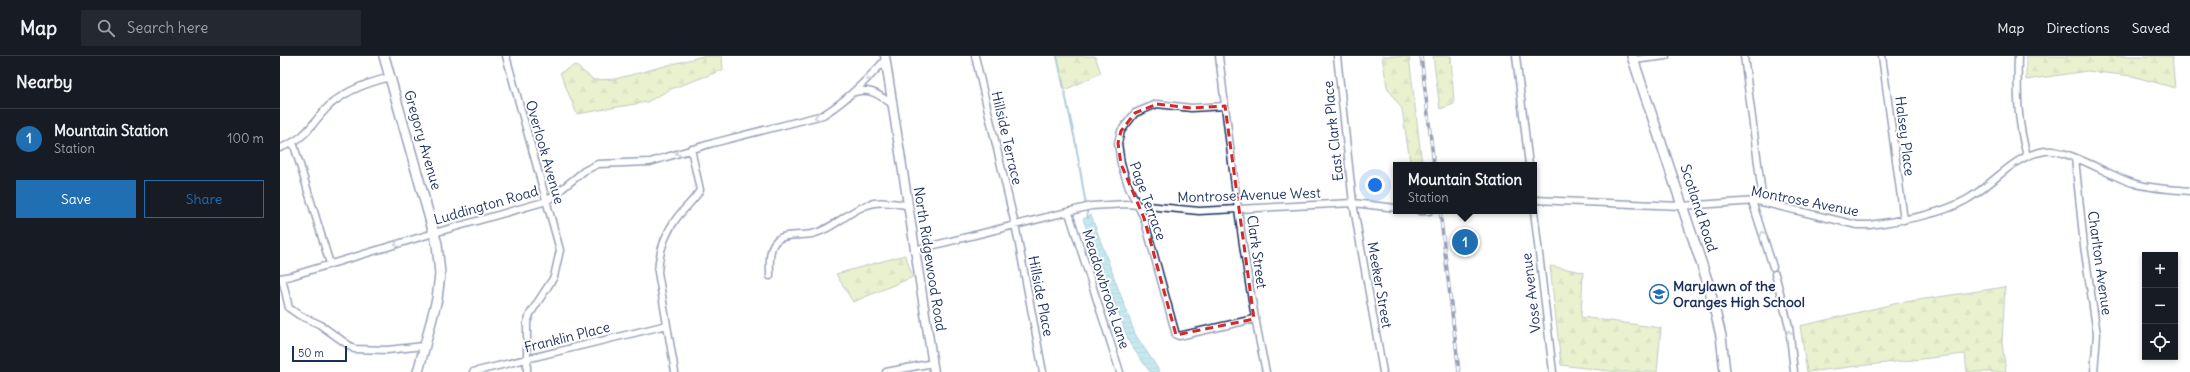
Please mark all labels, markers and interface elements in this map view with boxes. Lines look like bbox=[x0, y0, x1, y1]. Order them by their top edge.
search box bbox=[81, 10, 361, 46]
text: Map bbox=[20, 16, 57, 40]
icon: search bbox=[95, 17, 117, 39]
text: Search here bbox=[127, 18, 208, 37]
text: Map bbox=[1997, 19, 2024, 37]
text: Directions bbox=[2046, 19, 2110, 37]
text: Saved bbox=[2132, 19, 2170, 37]
text: Nearby bbox=[16, 71, 72, 93]
one-way arrow bbox=[865, 73, 873, 80]
street label: East Clark Place bbox=[1319, 80, 1347, 182]
street label: Gregory Avenue bbox=[400, 88, 446, 192]
street label: Hillside Terrace bbox=[987, 89, 1027, 187]
street label: Halsey Place bbox=[1891, 95, 1919, 177]
street label: Overlook Avenue bbox=[522, 98, 568, 206]
one-way arrow bbox=[814, 112, 821, 121]
text: Mountain Station bbox=[54, 121, 168, 140]
text: 1 bbox=[26, 130, 32, 147]
text: 100 m bbox=[227, 130, 264, 147]
text: Station bbox=[54, 140, 95, 157]
one-way arrow bbox=[675, 148, 682, 157]
street label: Page Terrace bbox=[1125, 159, 1171, 243]
popup bbox=[1393, 162, 1537, 214]
street label: Scotland Road bbox=[1676, 162, 1722, 254]
text: Mountain Station bbox=[1408, 170, 1522, 189]
your location bbox=[1365, 175, 1385, 195]
button: Save bbox=[16, 180, 136, 218]
button: Share bbox=[144, 180, 264, 218]
street label: Luddington Road bbox=[432, 181, 540, 229]
street label: Montrose Avenue bbox=[1750, 182, 1860, 220]
street label: Montrose Avenue West bbox=[1177, 183, 1321, 207]
street label: North Ridgewood Road bbox=[910, 185, 950, 333]
text: Station bbox=[1408, 189, 1449, 206]
street label: Charlton Avenue bbox=[2084, 210, 2116, 316]
street label: Clark Street bbox=[1243, 214, 1271, 290]
street label: Meadowbrook Lane bbox=[1078, 227, 1134, 351]
pin: 1 bbox=[1452, 227, 1478, 257]
one-way arrow bbox=[1759, 231, 1768, 238]
one-way arrow bbox=[393, 239, 400, 248]
street label: Meeker Street bbox=[1364, 240, 1396, 330]
street label: Vose Avenue bbox=[1517, 252, 1545, 334]
map controls bbox=[2142, 252, 2178, 360]
button: + bbox=[2142, 252, 2178, 288]
street label: Hillside Place bbox=[1024, 254, 1058, 338]
place label: Marylawn of the Oranges High School bbox=[1673, 277, 1805, 311]
school or university icon: Marylawn of the Oranges High School bbox=[1648, 283, 1670, 305]
button: − bbox=[2142, 288, 2178, 324]
street label: Franklin Place bbox=[522, 318, 612, 356]
button: locate bbox=[2142, 324, 2178, 360]
one-way arrow bbox=[1785, 330, 1794, 336]
scale bar bbox=[292, 344, 347, 363]
text: 50 m bbox=[298, 346, 324, 360]

